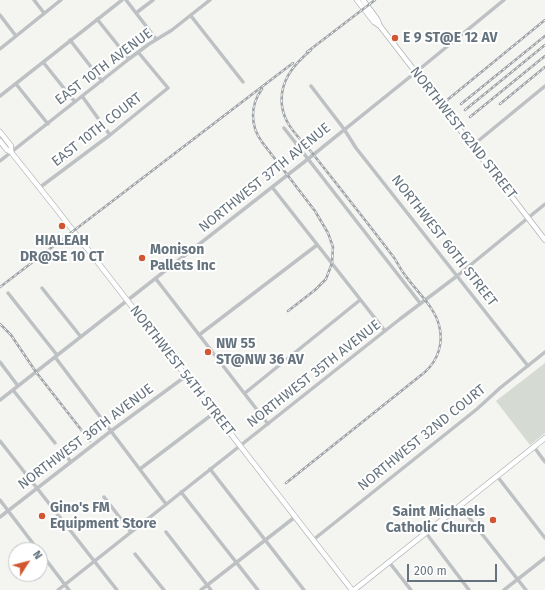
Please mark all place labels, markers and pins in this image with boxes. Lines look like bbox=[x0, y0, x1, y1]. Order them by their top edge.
place label: E 9 ST@E 12 AV bbox=[403, 30, 497, 46]
marker: E 9 ST@E 12 AV bbox=[390, 33, 400, 43]
marker: HIALEAH DR@SE 10 CT bbox=[57, 221, 67, 231]
place label: HIALEAH DR@SE 10 CT bbox=[20, 233, 104, 266]
place label: Monison Pallets Inc bbox=[150, 242, 216, 274]
marker: Monison Pallets Inc bbox=[137, 253, 147, 263]
place label: NW 55 ST@NW 36 AV bbox=[216, 336, 304, 368]
marker: NW 55 ST@NW 36 AV bbox=[203, 347, 213, 357]
place label: Gino's FM Equipment Store bbox=[50, 500, 156, 532]
place label: Saint Michaels Catholic Church bbox=[386, 504, 485, 536]
marker: Gino's FM Equipment Store bbox=[37, 511, 47, 521]
marker: Saint Michaels Catholic Church bbox=[488, 515, 498, 525]

